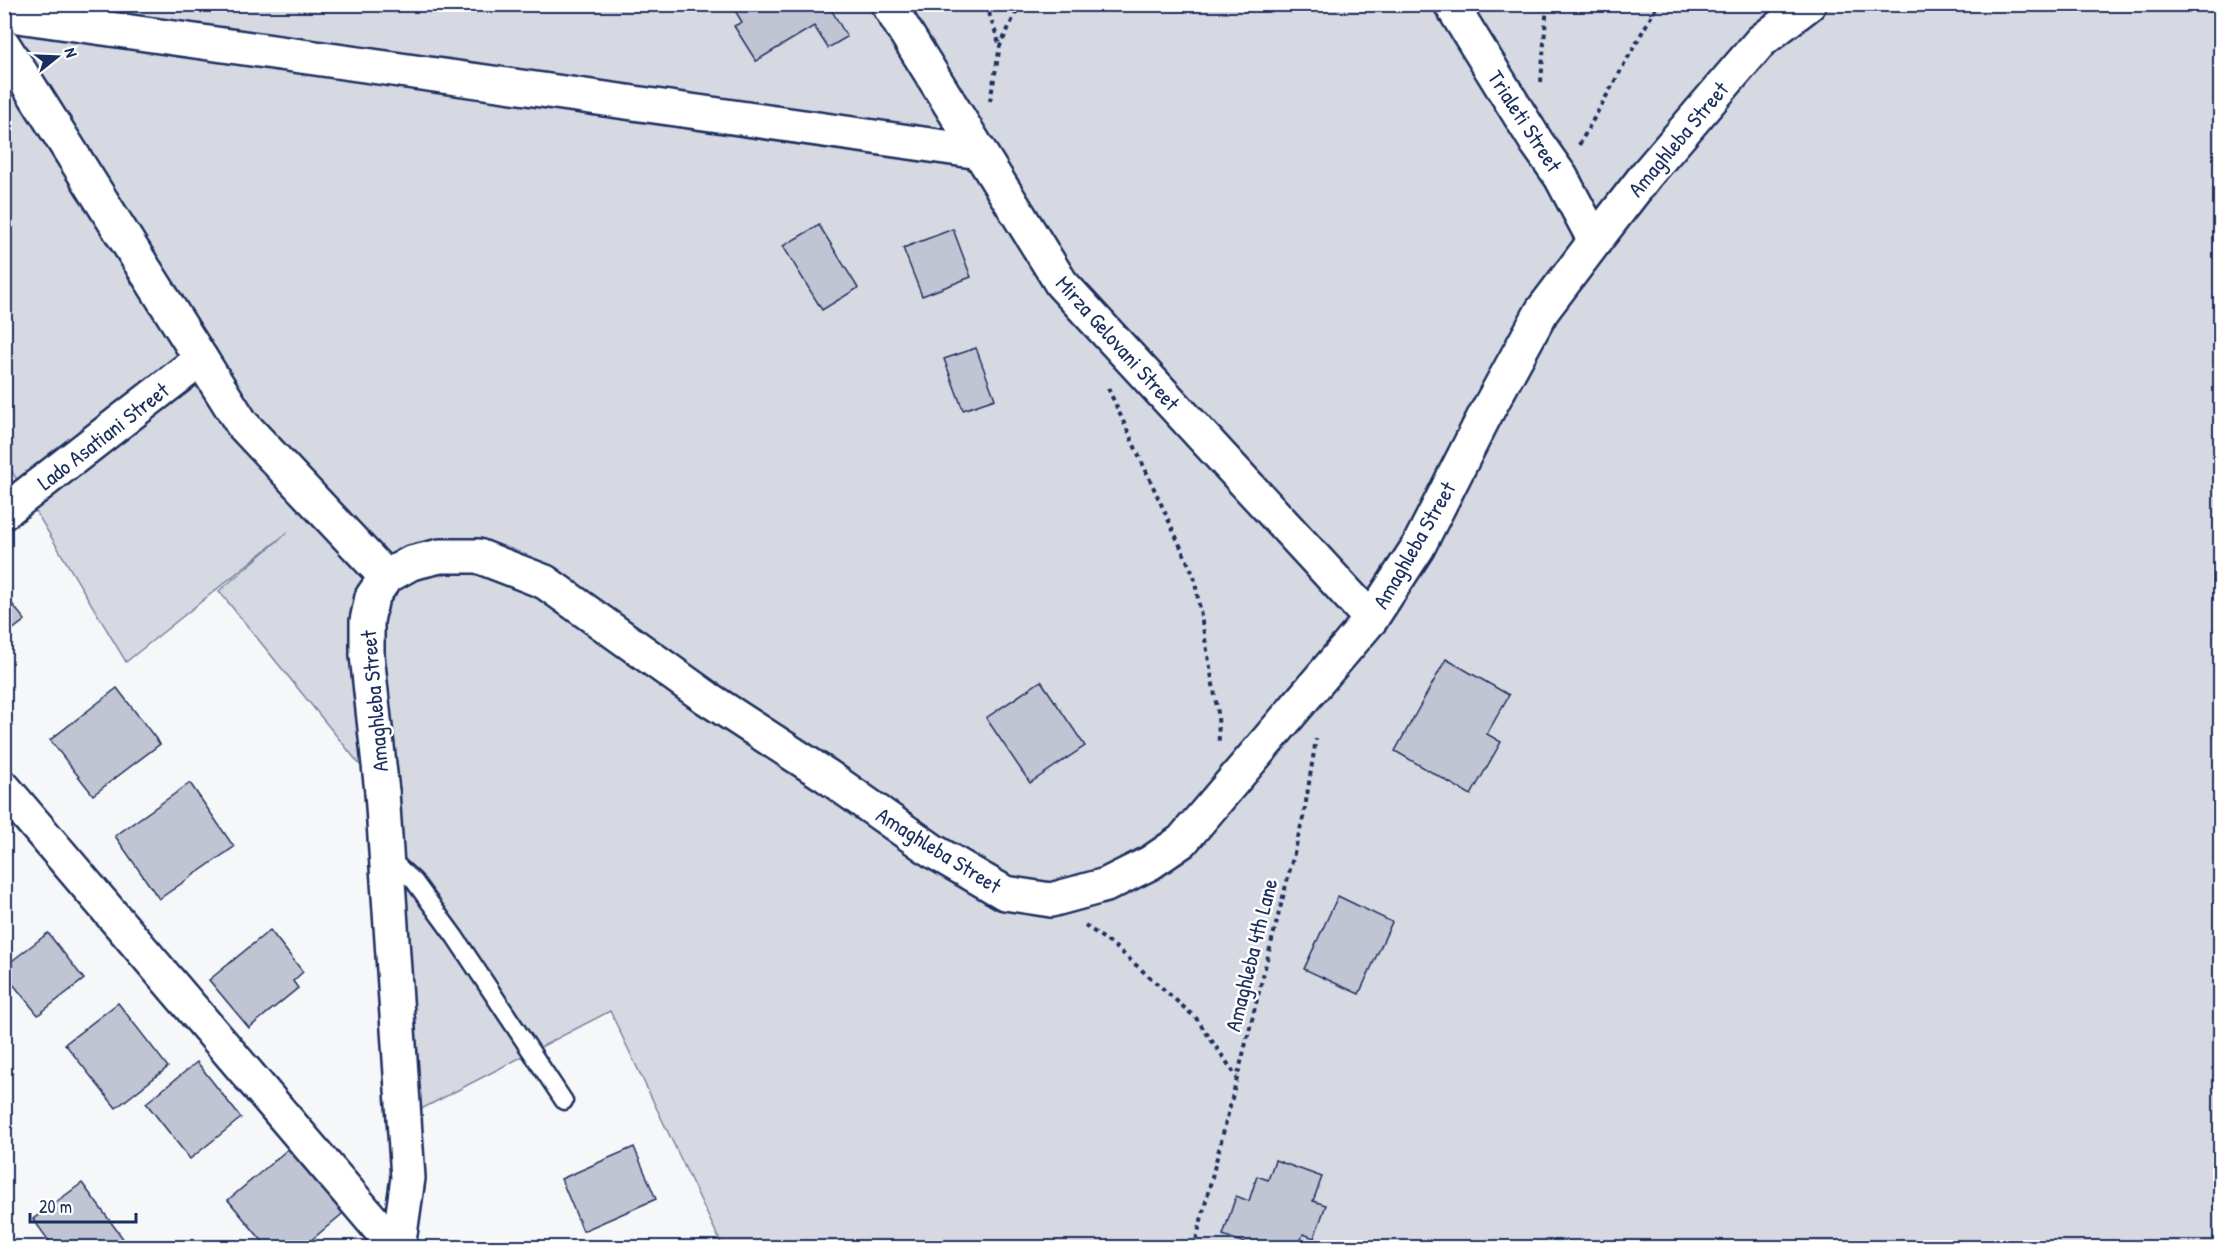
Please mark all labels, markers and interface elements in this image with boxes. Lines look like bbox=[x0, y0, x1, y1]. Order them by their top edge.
north arrow bbox=[27, 27, 87, 87]
text: N bbox=[59, 45, 83, 60]
street label: Trialeti Street bbox=[1481, 64, 1569, 178]
street label: Amaghleba Street bbox=[1621, 75, 1735, 203]
street label: Mirza Gelovani Street bbox=[1049, 269, 1187, 417]
street label: Lado Asatiani Street bbox=[31, 375, 175, 497]
street label: Amaghleba Street bbox=[1366, 476, 1463, 614]
street label: Amaghleba Street bbox=[353, 629, 395, 773]
street label: Amaghleba Street bbox=[871, 800, 1007, 901]
street label: Amaghleba 4th Lane bbox=[1218, 875, 1285, 1034]
scale bar bbox=[30, 1186, 136, 1224]
text: 20 m bbox=[39, 1194, 72, 1219]

